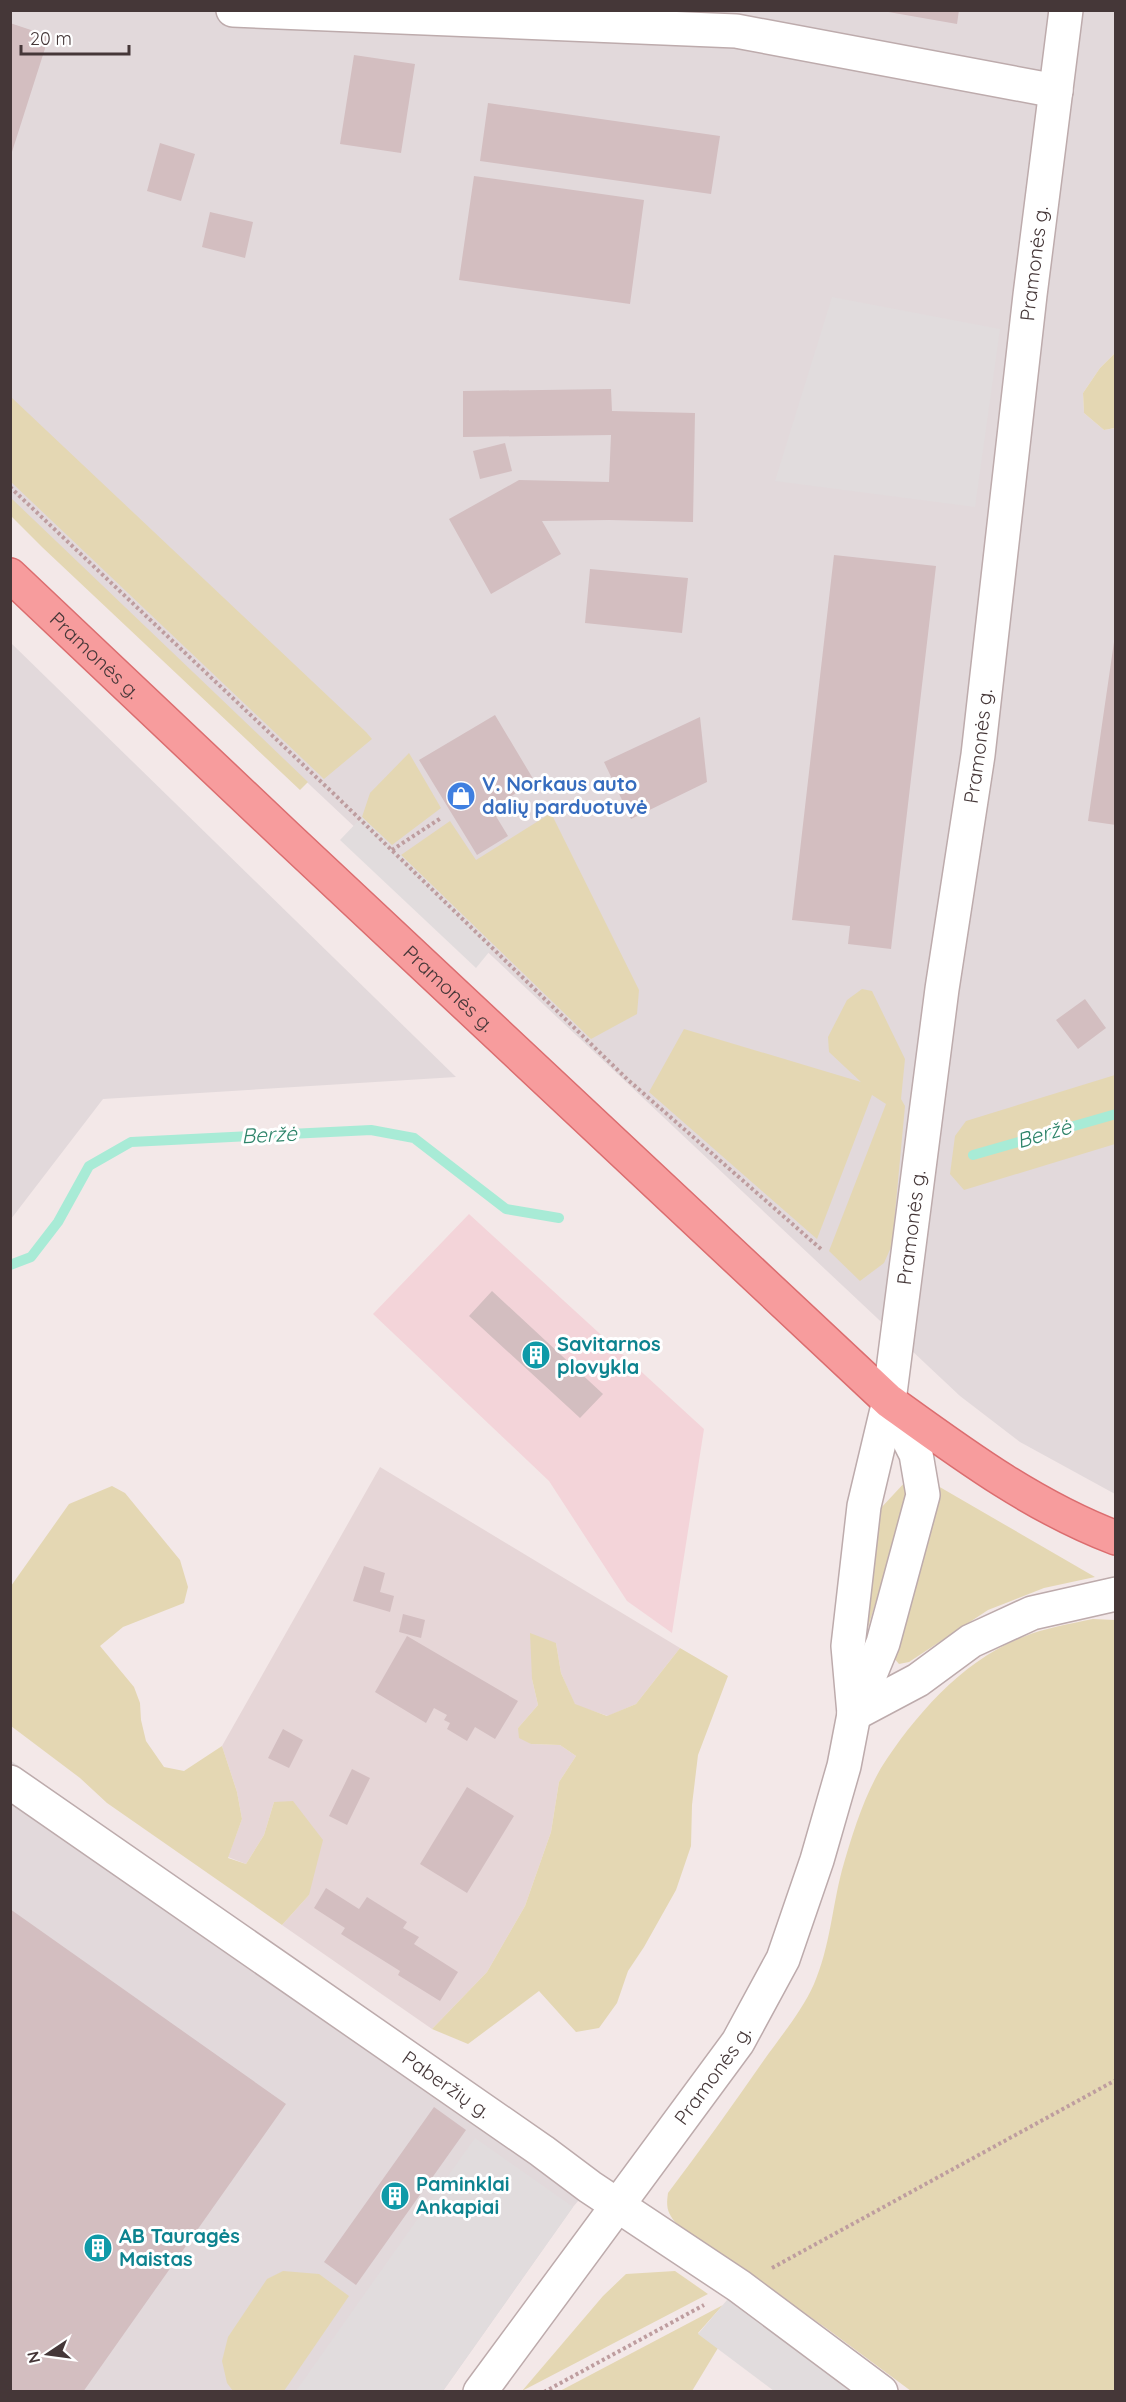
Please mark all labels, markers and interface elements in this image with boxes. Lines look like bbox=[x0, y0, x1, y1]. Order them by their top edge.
scale bar bbox=[21, 18, 129, 56]
text: 20 m bbox=[30, 27, 72, 50]
street label: Pramonės g. bbox=[1014, 204, 1053, 322]
street label: Pramonės g. bbox=[45, 606, 146, 704]
street label: Pramonės g. bbox=[958, 687, 997, 805]
place label: V. Norkaus auto dalių parduotuvė bbox=[482, 771, 648, 819]
shop icon: V. Norkaus auto dalių parduotuvė bbox=[445, 780, 477, 812]
street label: Pramonės g. bbox=[398, 940, 500, 1037]
water label: Beržė bbox=[1013, 1113, 1075, 1153]
water label: Beržė bbox=[241, 1120, 298, 1148]
street label: Pramonės g. bbox=[891, 1169, 931, 1286]
place label: Savitarnos plovykla bbox=[557, 1331, 661, 1379]
building icon: Savitarnos plovykla bbox=[520, 1339, 552, 1371]
street label: Pramonės g. bbox=[668, 2022, 756, 2129]
street label: Paberžių g. bbox=[398, 2045, 496, 2124]
place label: Paminklai Ankapiai bbox=[416, 2171, 510, 2219]
building icon: Paminklai Ankapiai bbox=[379, 2180, 411, 2212]
place label: AB Tauragės Maistas bbox=[119, 2223, 240, 2271]
building icon: AB Tauragės Maistas bbox=[82, 2232, 114, 2264]
north arrow bbox=[18, 2324, 78, 2384]
text: N bbox=[22, 2349, 44, 2365]

